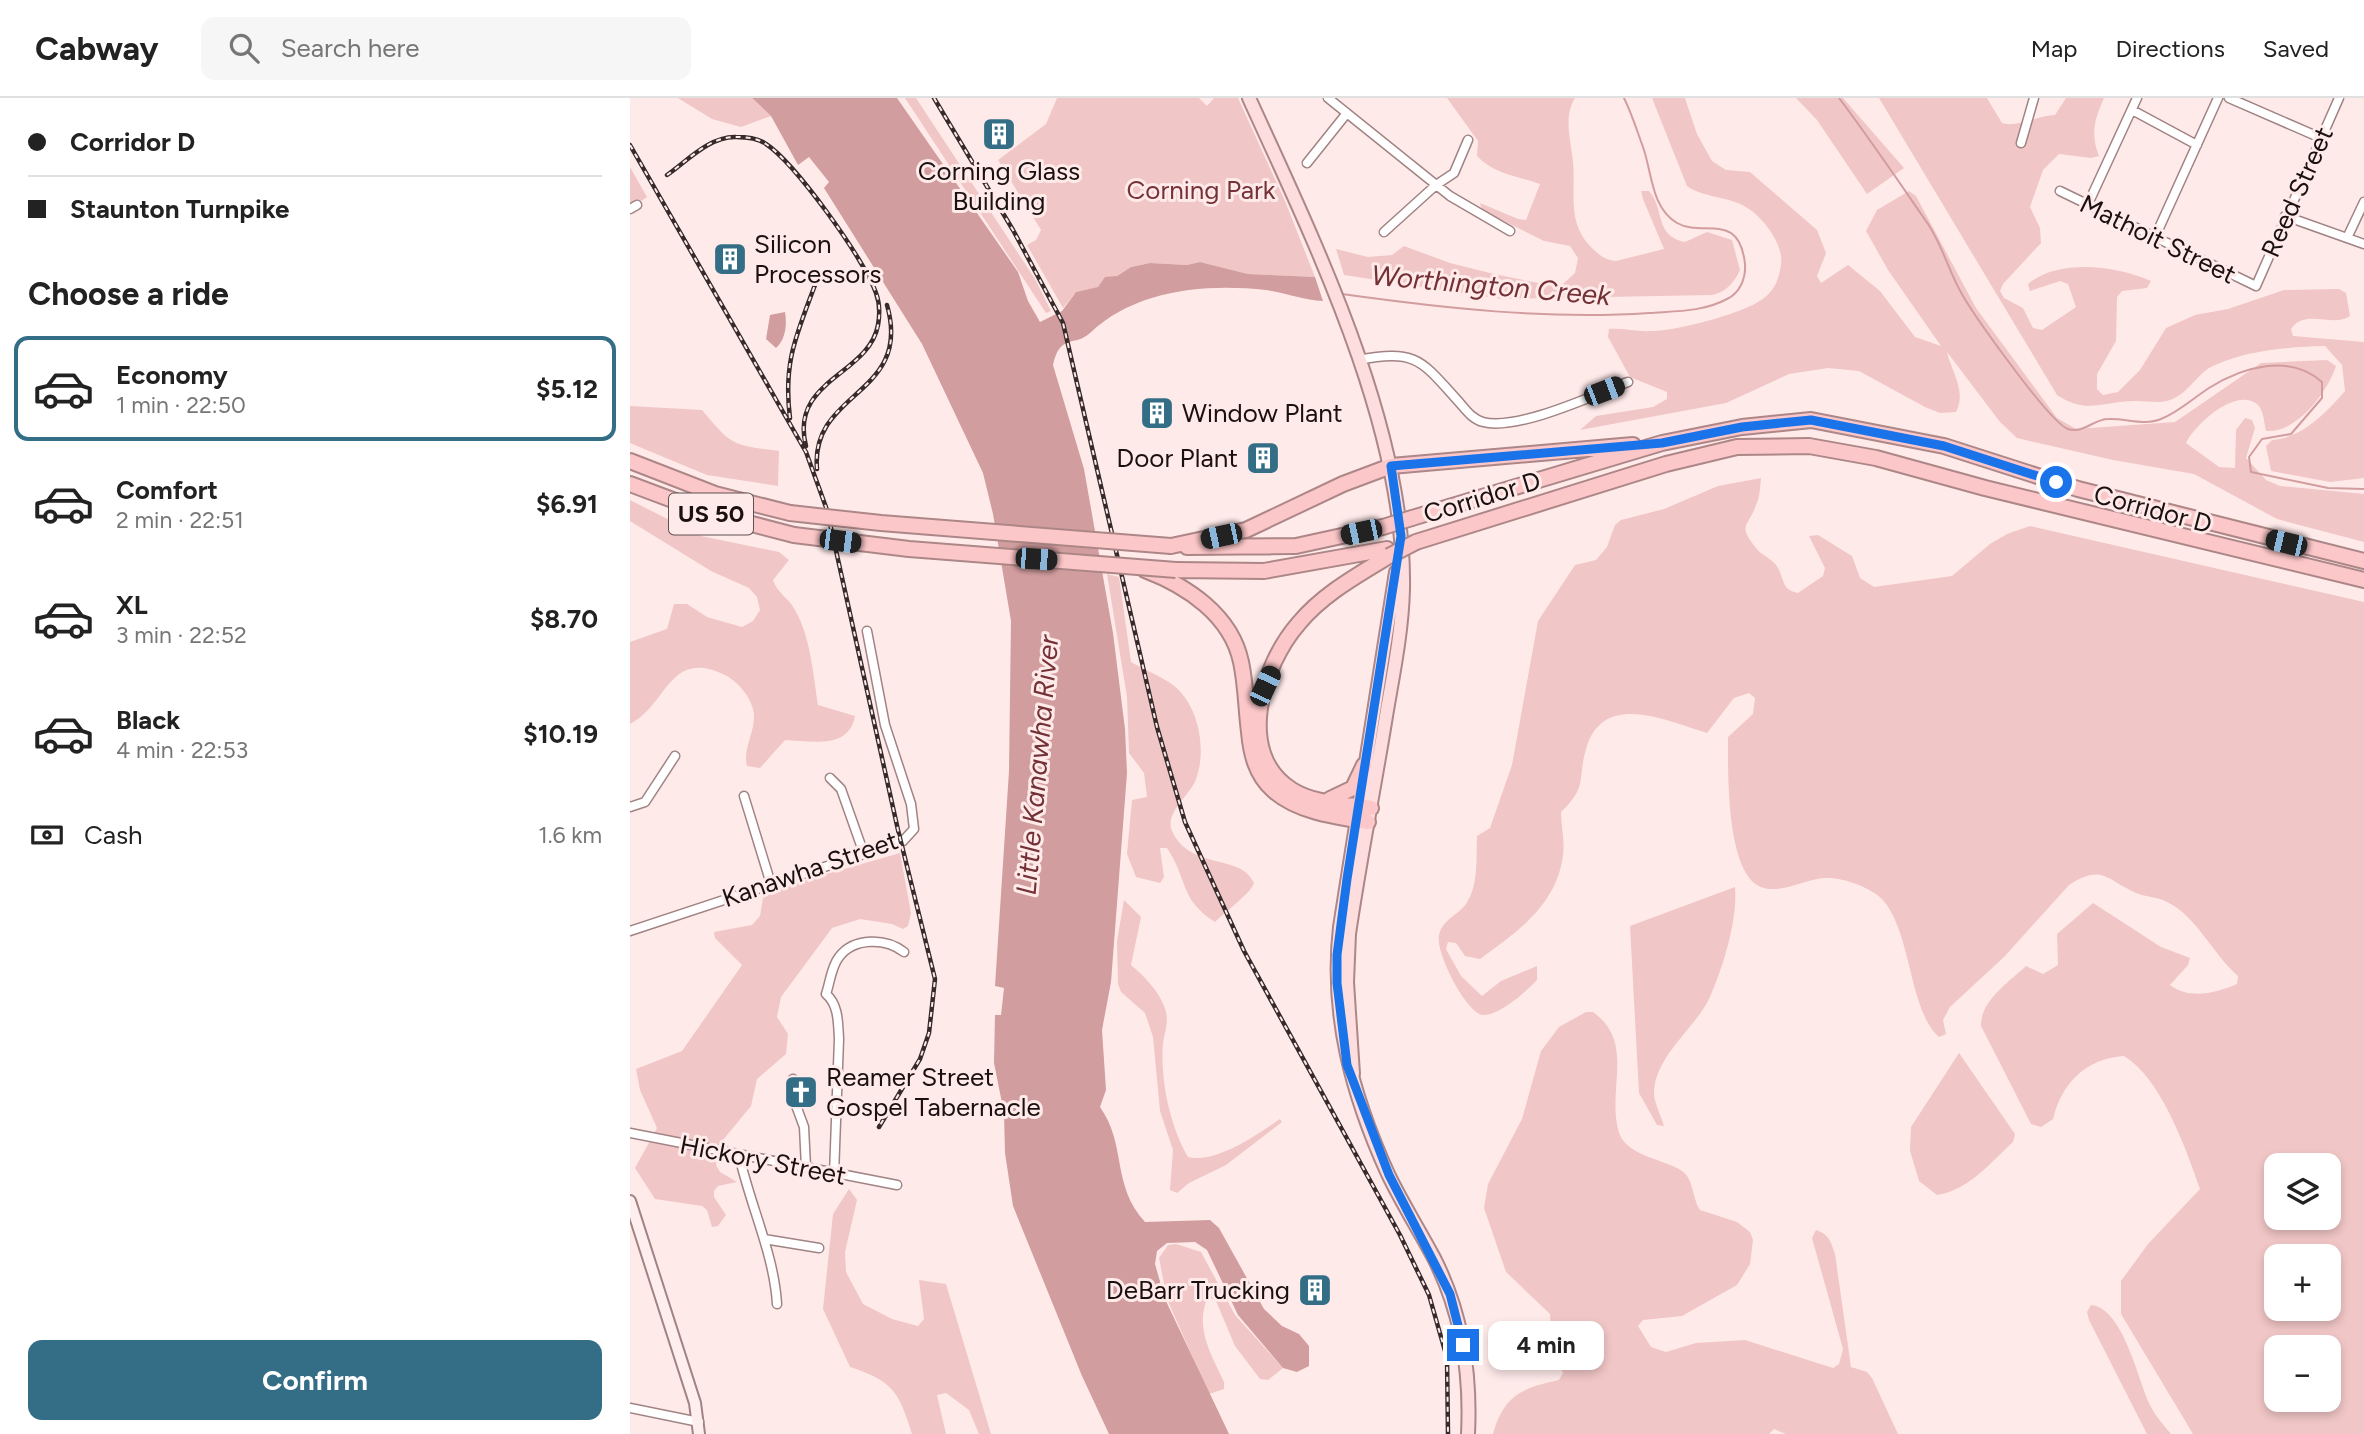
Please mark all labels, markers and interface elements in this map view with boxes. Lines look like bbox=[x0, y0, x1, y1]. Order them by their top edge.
search box bbox=[201, 17, 691, 80]
text: Cabway bbox=[35, 29, 159, 68]
icon: search bbox=[225, 29, 263, 67]
text: Search here bbox=[281, 32, 420, 64]
text: Map bbox=[2031, 34, 2077, 63]
text: Directions bbox=[2115, 34, 2225, 63]
text: Saved bbox=[2263, 34, 2329, 63]
building icon: Corning Glass Building bbox=[980, 115, 1018, 153]
street label: Reed Street bbox=[2254, 122, 2340, 262]
text: Corridor D bbox=[70, 126, 195, 158]
place label: Corning Glass Building bbox=[918, 155, 1080, 217]
park label: Corning Park bbox=[1127, 174, 1276, 206]
street label: Mathoit Street bbox=[2075, 187, 2241, 291]
text: Staunton Turnpike bbox=[70, 193, 289, 225]
place label: Silicon Processors bbox=[754, 228, 881, 290]
building icon: Silicon Processors bbox=[711, 240, 749, 278]
water label: Worthington Creek bbox=[1370, 258, 1613, 313]
text: Choose a ride bbox=[28, 275, 229, 313]
icon: car bbox=[32, 357, 95, 420]
text: Economy bbox=[116, 359, 228, 391]
text: $5.12 bbox=[536, 373, 598, 405]
car bbox=[1581, 374, 1628, 408]
text: 1 min · 22:50 bbox=[116, 391, 246, 419]
building icon: Window Plant bbox=[1138, 394, 1176, 432]
place label: Window Plant bbox=[1182, 397, 1343, 429]
building icon: Door Plant bbox=[1244, 439, 1282, 477]
place label: Door Plant bbox=[1116, 442, 1238, 474]
street label: Corridor D bbox=[1420, 464, 1544, 530]
route start bbox=[2040, 466, 2072, 498]
icon: car bbox=[32, 472, 95, 535]
text: Comfort bbox=[116, 474, 218, 506]
street label: Corridor D bbox=[2090, 478, 2216, 540]
text: $6.91 bbox=[536, 488, 598, 520]
road number: US 50 bbox=[669, 494, 753, 534]
text: 2 min · 22:51 bbox=[116, 506, 244, 534]
car bbox=[1339, 517, 1384, 547]
car bbox=[1199, 521, 1244, 551]
car bbox=[818, 528, 863, 554]
car bbox=[2264, 528, 2309, 558]
car bbox=[1015, 547, 1058, 571]
icon: car bbox=[32, 587, 95, 650]
text: XL bbox=[116, 589, 148, 621]
text: $8.70 bbox=[530, 603, 598, 635]
text: 3 min · 22:52 bbox=[116, 621, 247, 649]
water label: Little Kanawha River bbox=[1009, 632, 1065, 896]
car bbox=[1247, 663, 1284, 709]
icon: car bbox=[32, 702, 95, 765]
text: Black bbox=[116, 704, 180, 736]
text: $10.19 bbox=[523, 718, 598, 750]
text: 4 min · 22:53 bbox=[116, 736, 248, 764]
icon: cash bbox=[28, 816, 66, 854]
text: Cash bbox=[84, 819, 143, 851]
text: 1.6 km bbox=[538, 821, 602, 849]
street label: Kanawha Street bbox=[718, 824, 902, 914]
place label: Reamer Street Gospel Tabernacle bbox=[826, 1061, 1041, 1123]
church icon: Reamer Street Gospel Tabernacle bbox=[782, 1073, 820, 1111]
street label: Hickory Street bbox=[677, 1128, 849, 1192]
map controls bbox=[2264, 1153, 2341, 1412]
button: layers bbox=[2264, 1153, 2341, 1230]
button: + bbox=[2264, 1244, 2341, 1321]
building icon: DeBarr Trucking bbox=[1296, 1271, 1334, 1309]
place label: DeBarr Trucking bbox=[1106, 1274, 1290, 1306]
callout: 4 min bbox=[1488, 1320, 1603, 1370]
route end bbox=[1447, 1329, 1479, 1361]
text: 4 min bbox=[1516, 1331, 1576, 1359]
button: − bbox=[2264, 1335, 2341, 1412]
button: Confirm bbox=[28, 1340, 602, 1420]

